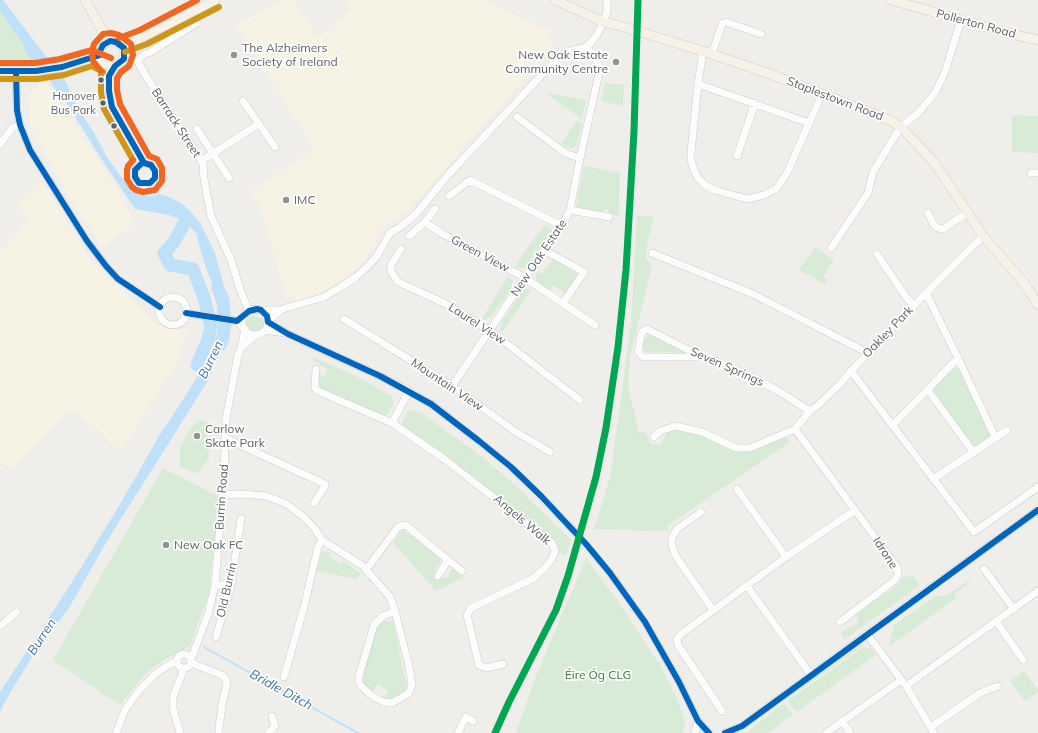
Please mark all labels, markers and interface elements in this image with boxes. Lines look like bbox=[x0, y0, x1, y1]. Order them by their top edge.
street label: Pollerton Road bbox=[935, 6, 1017, 42]
place label: The Alzheimers Society of Ireland bbox=[242, 41, 338, 69]
place label: New Oak Estate Community Centre bbox=[505, 48, 608, 76]
marker: The Alzheimers Society of Ireland bbox=[229, 50, 239, 60]
marker: New Oak Estate Community Centre bbox=[611, 57, 621, 67]
street label: Staplestown Road bbox=[785, 74, 885, 124]
unlabelled marker bbox=[96, 75, 106, 85]
street label: Barrack Street bbox=[148, 86, 204, 160]
place label: Hanover Bus Park bbox=[51, 90, 96, 116]
marker: Hanover Bus Park bbox=[98, 98, 108, 108]
unlabelled marker bbox=[109, 121, 119, 131]
place label: IMC bbox=[294, 193, 316, 207]
marker: IMC bbox=[281, 195, 291, 205]
street label: New Oak Estate bbox=[508, 217, 570, 299]
street label: Green View bbox=[448, 233, 512, 275]
street label: Laurel View bbox=[446, 300, 508, 348]
street label: Oakley Park bbox=[860, 303, 916, 361]
water label: Burren bbox=[195, 338, 227, 382]
street label: Seven Springs bbox=[688, 344, 766, 390]
street label: Mountain View bbox=[408, 356, 486, 414]
place label: Carlow Skate Park bbox=[205, 422, 265, 450]
marker: Carlow Skate Park bbox=[192, 431, 202, 441]
street label: Burrin Road bbox=[213, 463, 231, 531]
street label: Angels Walk bbox=[490, 492, 554, 548]
street label: Idrone bbox=[869, 534, 901, 572]
place label: New Oak FC bbox=[174, 538, 244, 552]
marker: New Oak FC bbox=[161, 540, 171, 550]
street label: Old Burrin bbox=[214, 561, 240, 619]
water label: Burren bbox=[24, 616, 60, 658]
water label: Bridle Ditch bbox=[247, 666, 315, 714]
park label: Éire Óg CLG bbox=[565, 668, 631, 682]

